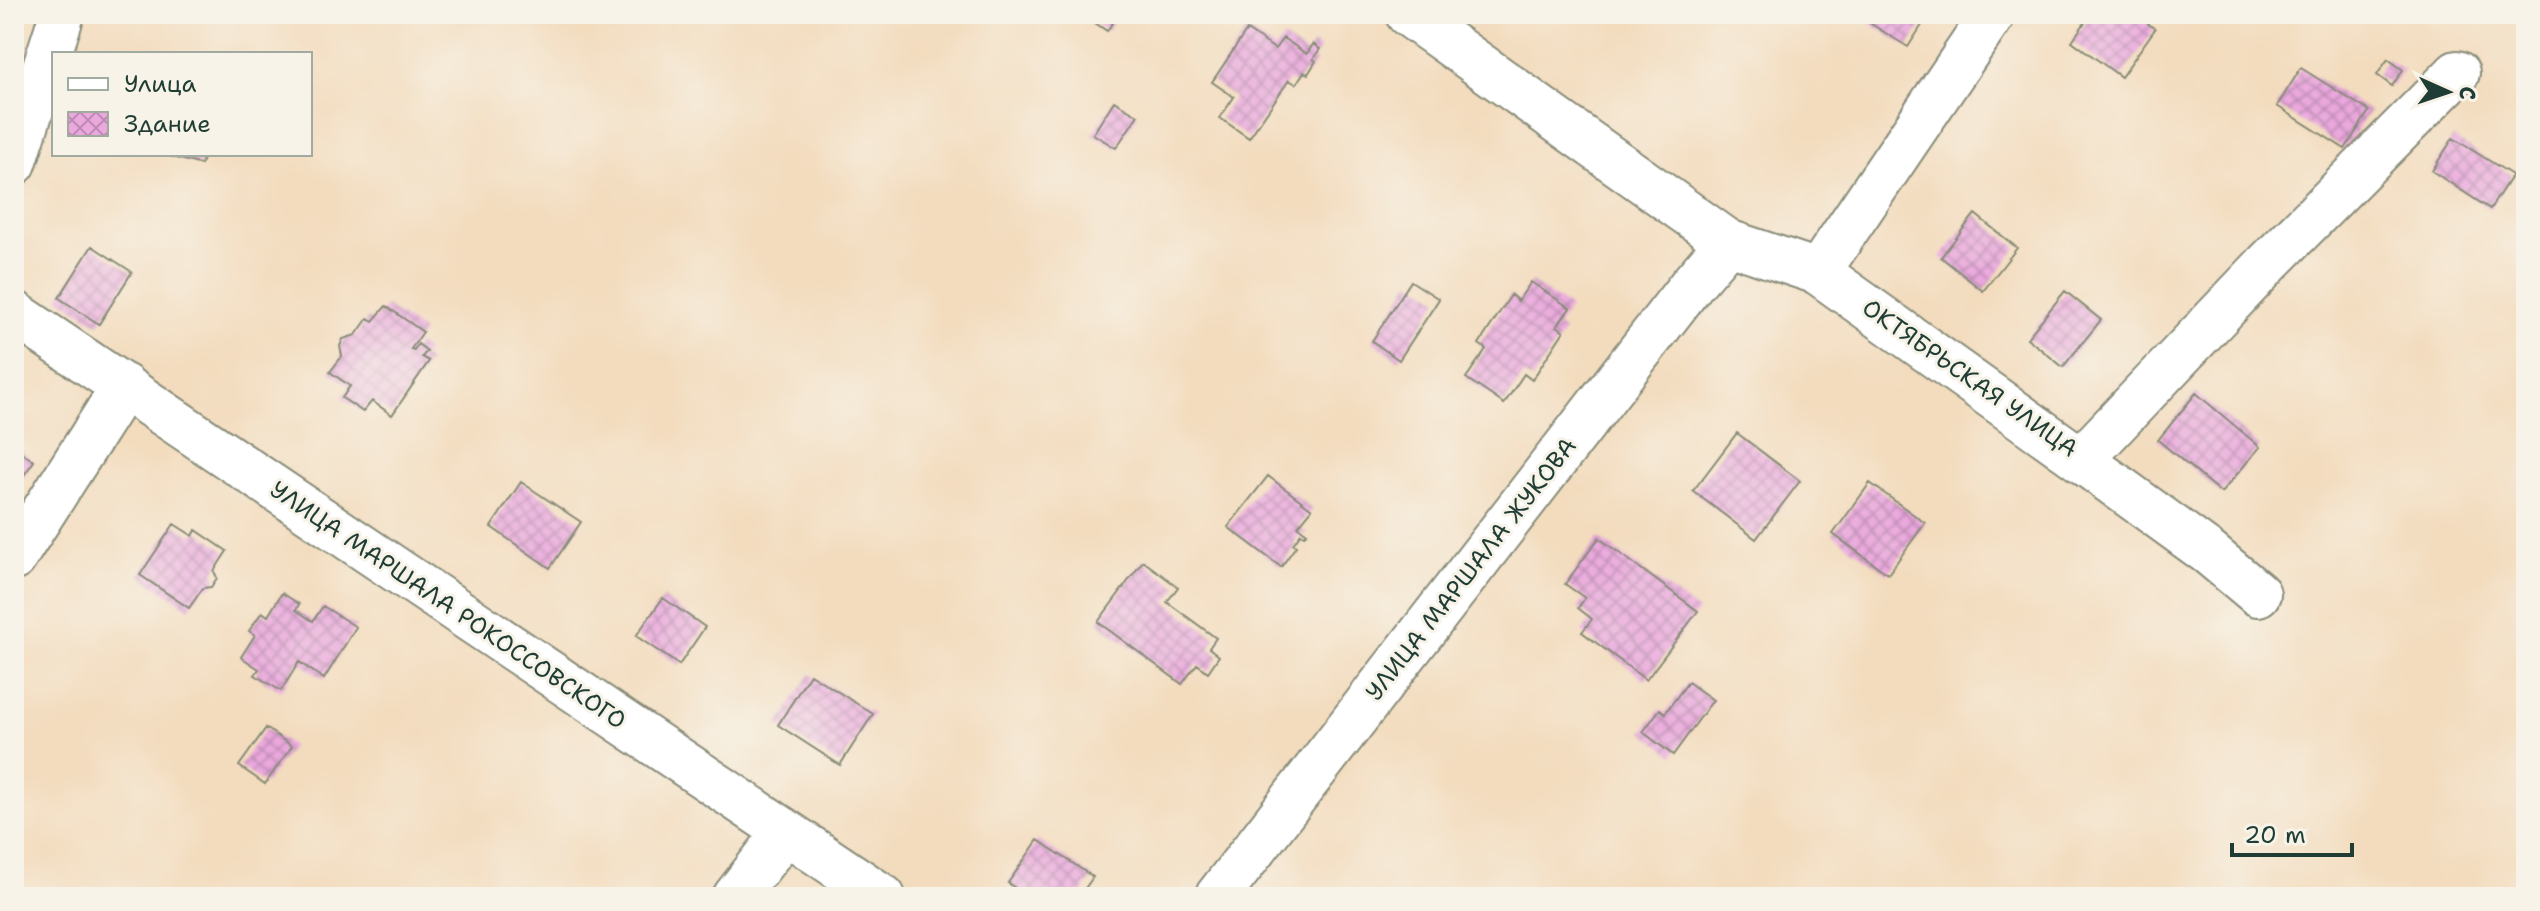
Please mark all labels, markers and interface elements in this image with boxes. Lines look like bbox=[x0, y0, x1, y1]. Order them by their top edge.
legend bbox=[52, 52, 312, 156]
north arrow bbox=[2408, 52, 2488, 132]
text: Улица bbox=[124, 68, 197, 100]
text: С bbox=[2453, 86, 2482, 101]
text: Здание bbox=[124, 108, 211, 140]
street label: ОКТЯБРЬСКАЯ УЛИЦА bbox=[1856, 292, 2084, 464]
street label: УЛИЦА МАРШАЛА ЖУКОВА bbox=[1358, 431, 1584, 707]
street label: УЛИЦА МАРШАЛА РОКОССОВСКОГО bbox=[264, 473, 632, 737]
scale bar bbox=[2232, 807, 2352, 857]
text: 20 m bbox=[2244, 819, 2306, 851]

